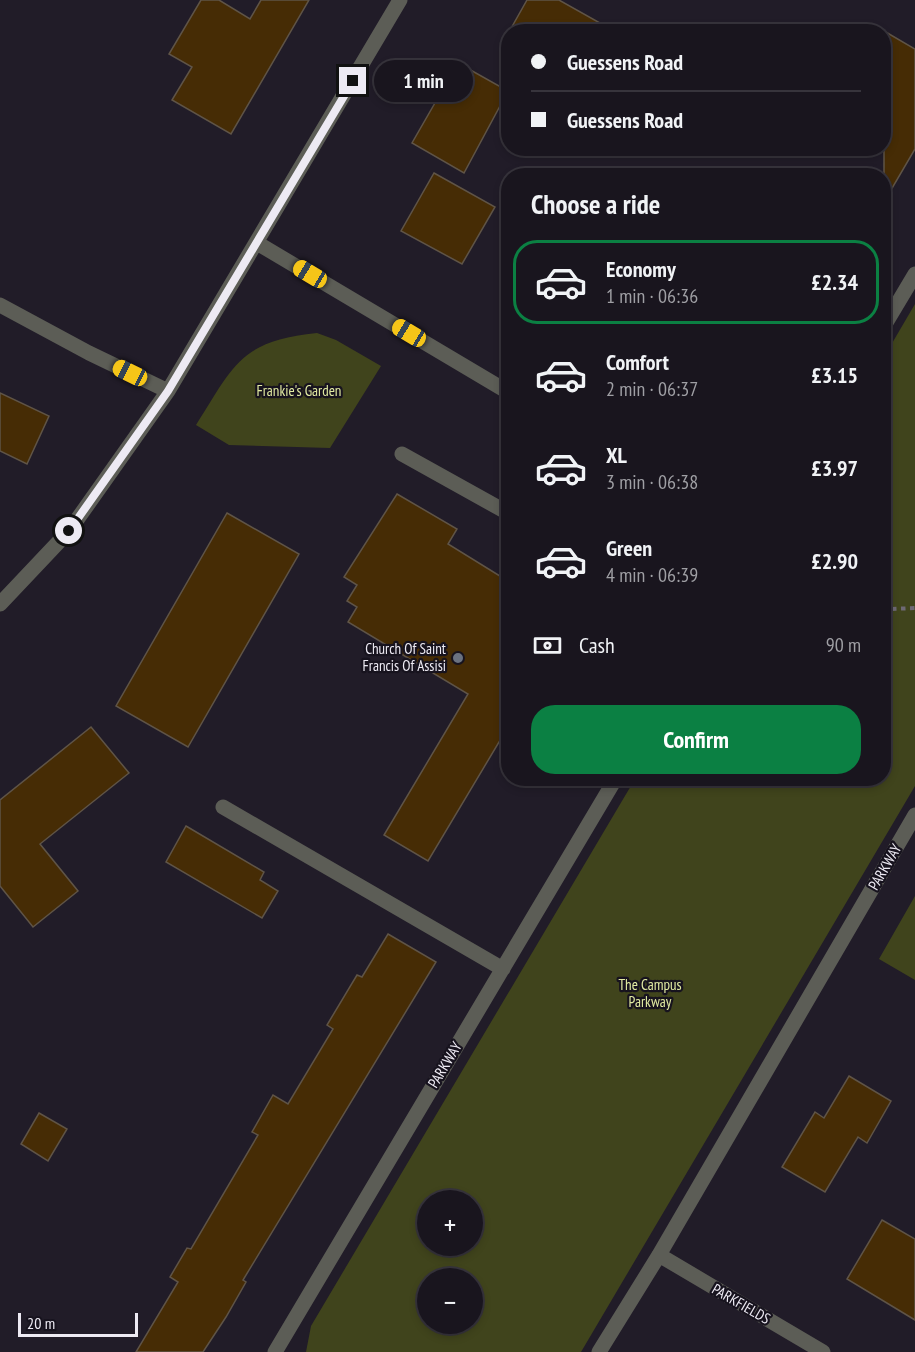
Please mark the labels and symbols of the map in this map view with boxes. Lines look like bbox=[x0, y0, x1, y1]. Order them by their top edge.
callout: 1 min bbox=[374, 60, 473, 102]
route end bbox=[339, 67, 366, 94]
car bbox=[290, 257, 330, 291]
car bbox=[389, 316, 429, 350]
car bbox=[110, 357, 150, 389]
park label: Frankie's Garden bbox=[257, 381, 341, 400]
route start bbox=[55, 517, 82, 544]
place label: Church Of Saint Francis Of Assisi bbox=[363, 639, 446, 675]
marker: Church Of Saint Francis Of Assisi bbox=[451, 651, 465, 665]
street label: PARKWAY bbox=[864, 840, 905, 893]
park label: The Campus Parkway bbox=[618, 975, 682, 1011]
street label: PARKWAY bbox=[423, 1038, 466, 1091]
street label: PARKFIELDS bbox=[709, 1279, 774, 1328]
scale bar bbox=[18, 1310, 138, 1338]

